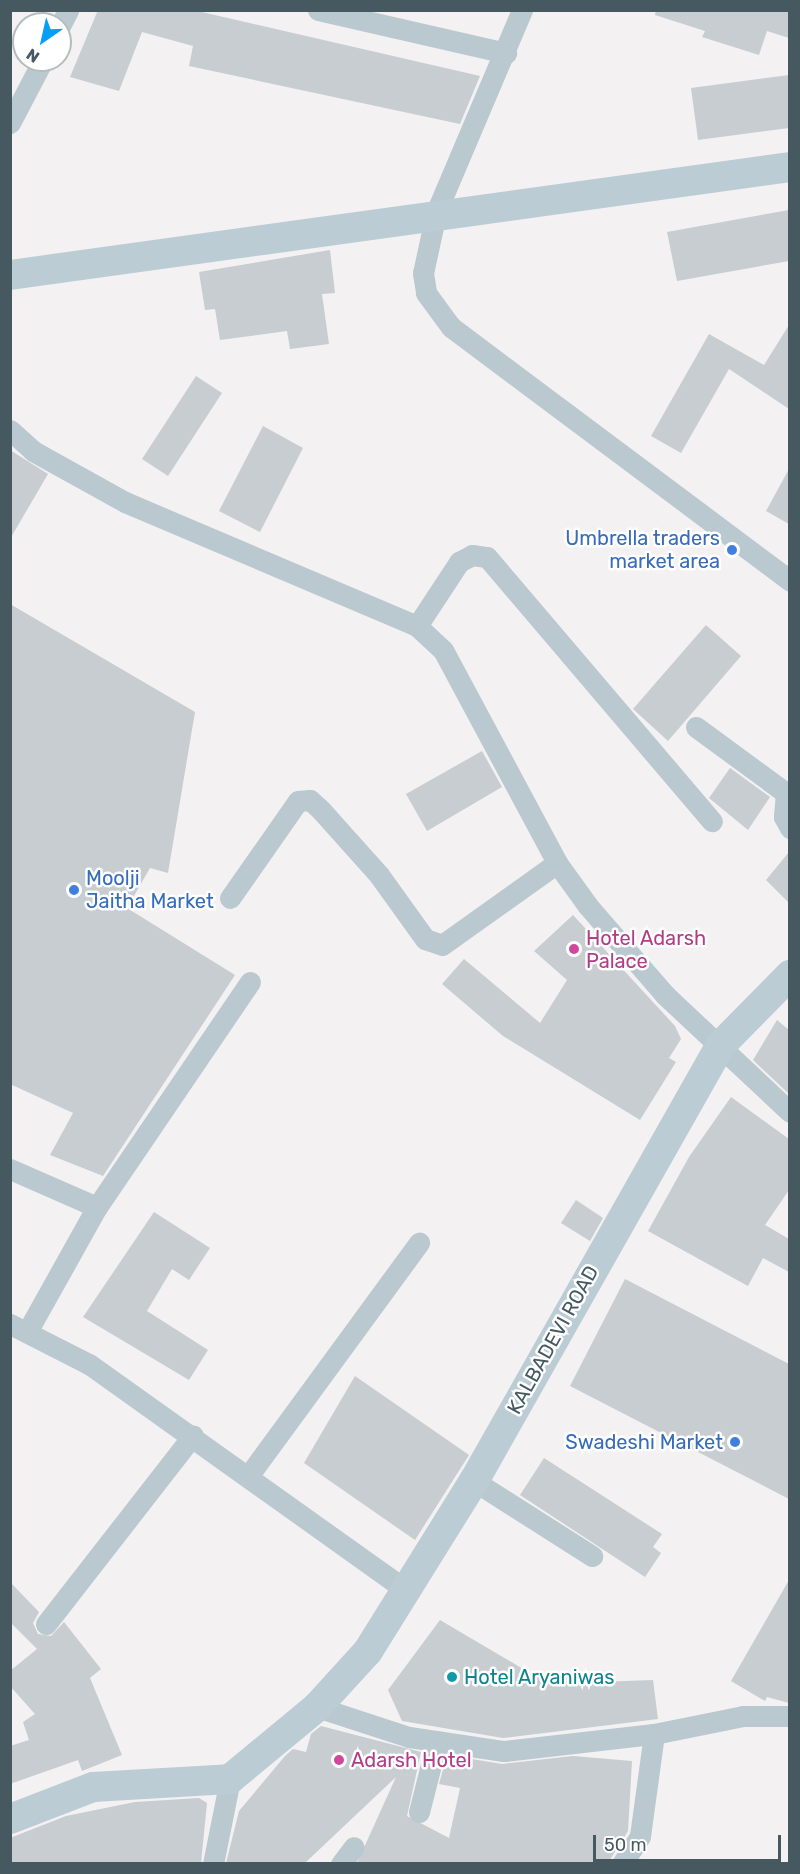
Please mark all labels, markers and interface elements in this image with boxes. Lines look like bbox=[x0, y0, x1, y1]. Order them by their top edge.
north arrow bbox=[12, 12, 72, 72]
text: N bbox=[23, 45, 43, 67]
place label: Umbrella traders market area bbox=[565, 526, 720, 573]
marker: Umbrella traders market area bbox=[725, 543, 739, 557]
place label: Moolji Jaitha Market bbox=[86, 867, 214, 914]
marker: Moolji Jaitha Market bbox=[67, 883, 81, 897]
place label: Hotel Adarsh Palace bbox=[586, 926, 707, 973]
marker: Hotel Adarsh Palace bbox=[567, 942, 581, 956]
street label: KALBADEVI ROAD bbox=[502, 1262, 604, 1418]
place label: Swadeshi Market bbox=[565, 1430, 723, 1454]
marker: Swadeshi Market bbox=[728, 1435, 742, 1449]
place label: Hotel Aryaniwas bbox=[464, 1665, 615, 1689]
marker: Hotel Aryaniwas bbox=[445, 1670, 459, 1684]
place label: Adarsh Hotel bbox=[351, 1748, 472, 1772]
marker: Adarsh Hotel bbox=[332, 1753, 346, 1767]
scale bar bbox=[596, 1823, 784, 1861]
text: 50 m bbox=[604, 1834, 647, 1856]

